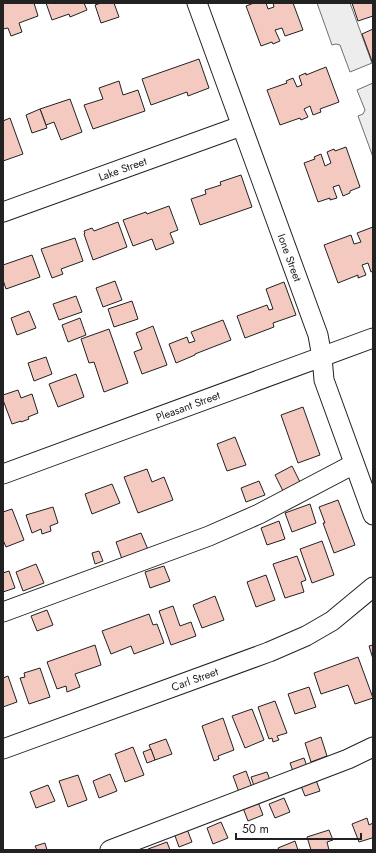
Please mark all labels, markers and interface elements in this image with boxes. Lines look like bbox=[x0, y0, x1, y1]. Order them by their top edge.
street label: Lake Street bbox=[96, 153, 149, 185]
street label: Ione Street bbox=[274, 232, 306, 284]
street label: Pleasant Street bbox=[154, 387, 223, 425]
street label: Carl Street bbox=[169, 663, 221, 695]
scale bar bbox=[236, 815, 361, 841]
text: 50 m bbox=[242, 820, 269, 838]

